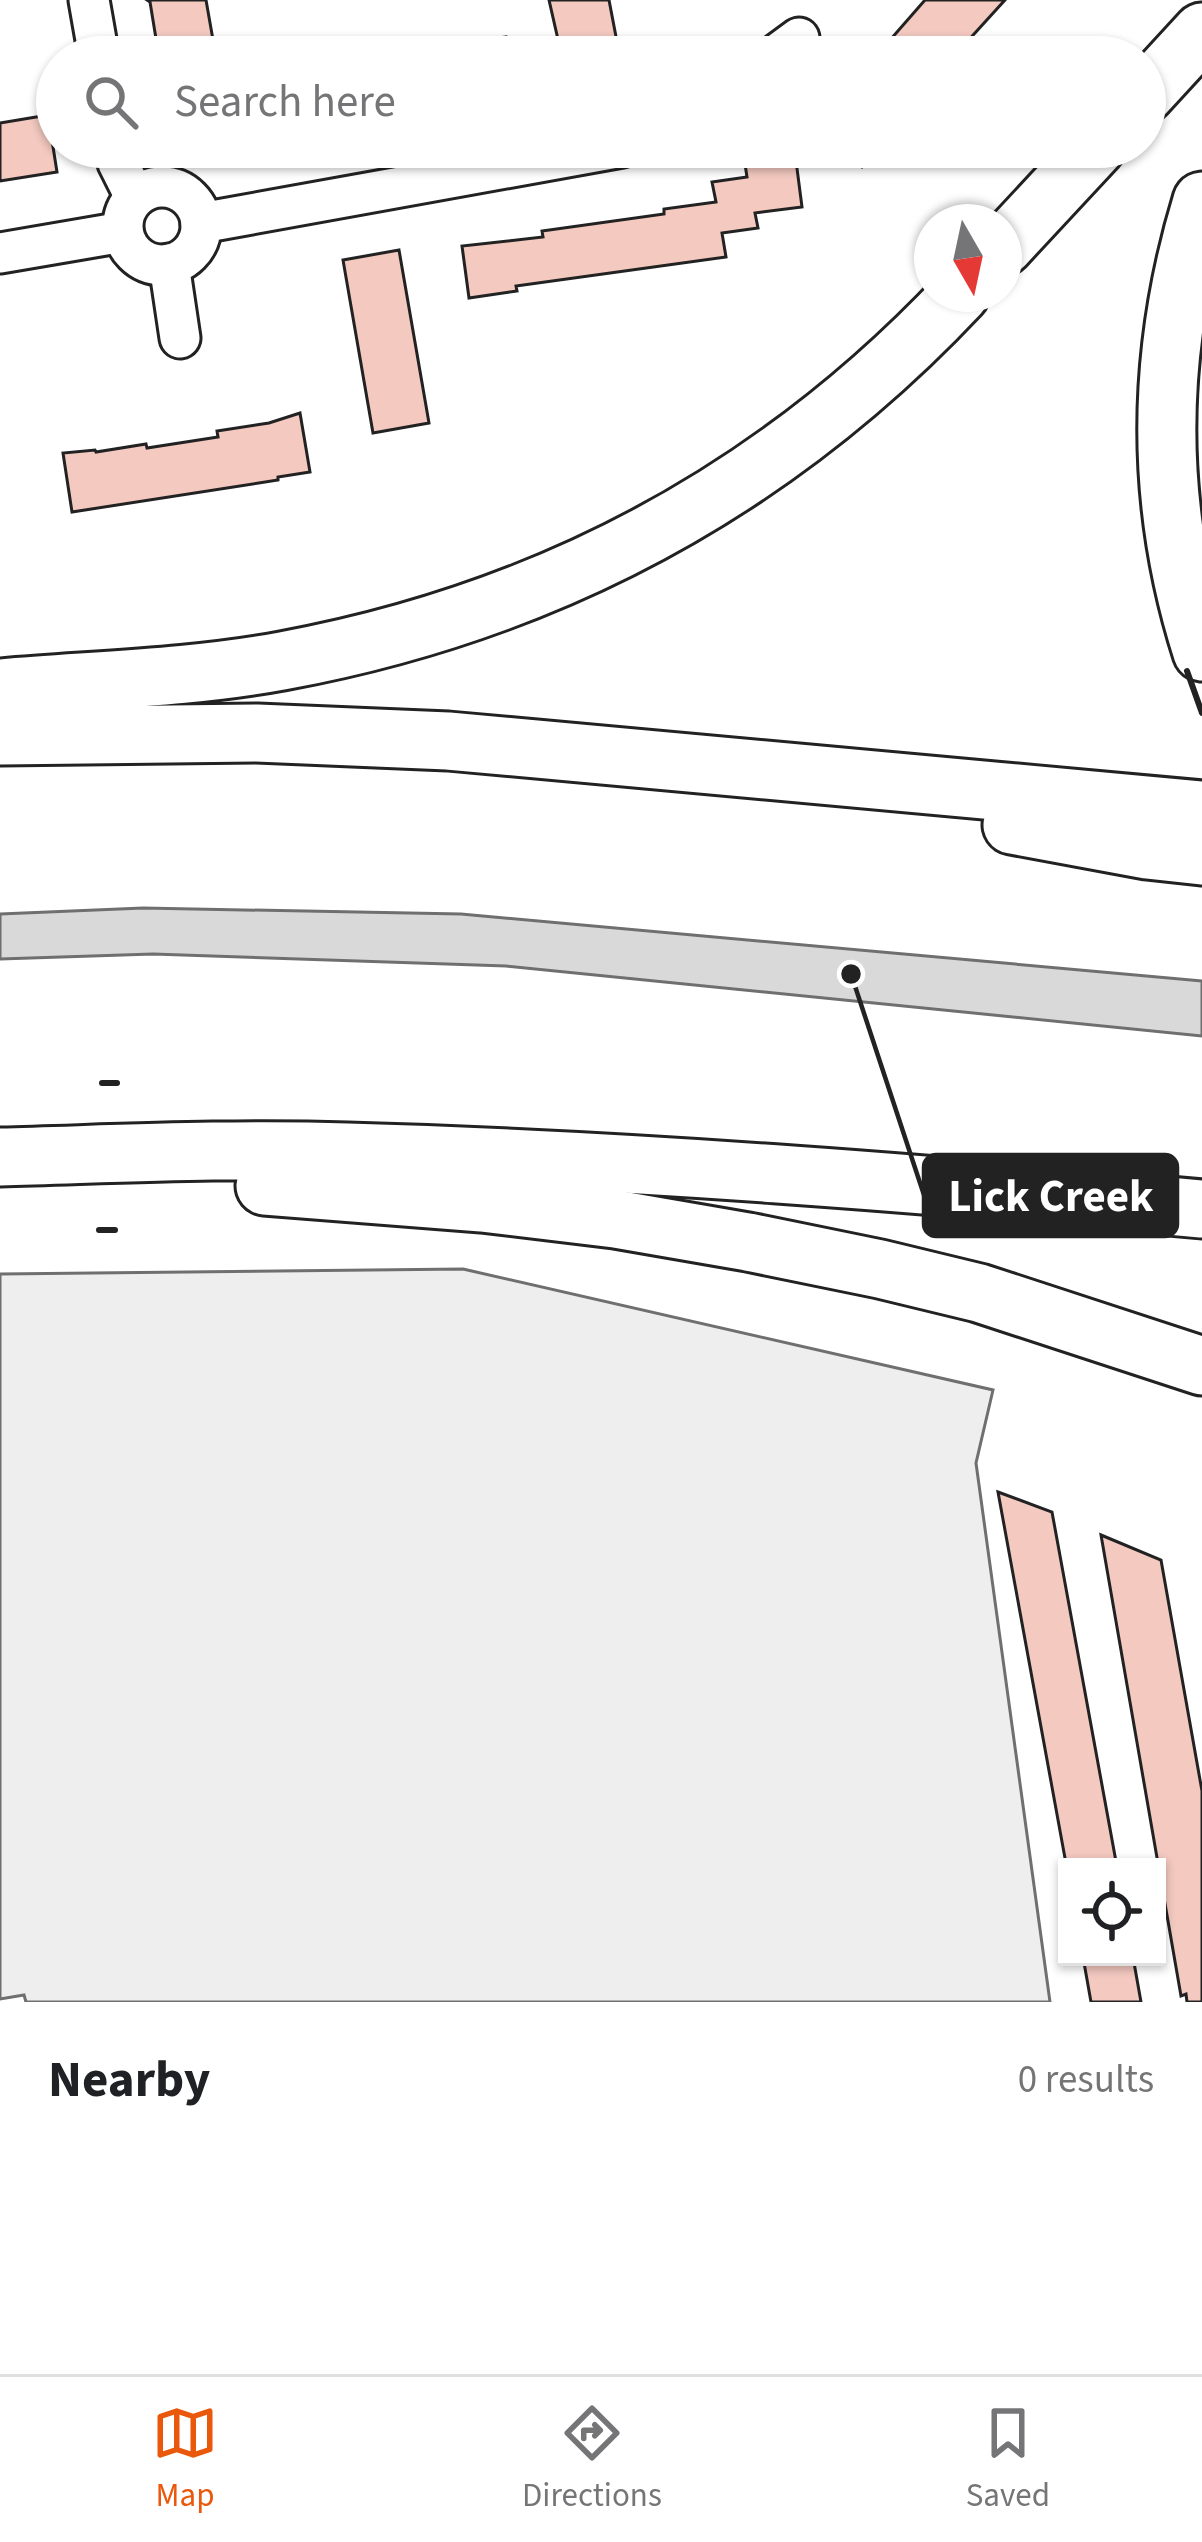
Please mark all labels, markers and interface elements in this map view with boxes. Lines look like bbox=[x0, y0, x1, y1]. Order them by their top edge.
search box bbox=[36, 36, 1166, 168]
icon: search bbox=[78, 69, 144, 135]
text: Search here bbox=[174, 70, 396, 134]
north arrow bbox=[914, 204, 1022, 312]
callout: Lick Creek bbox=[924, 1155, 1177, 1236]
text: Lick Creek bbox=[948, 1165, 1154, 1229]
map controls bbox=[1058, 1858, 1166, 1966]
button: locate bbox=[1058, 1858, 1166, 1966]
text: Nearby bbox=[48, 2044, 210, 2116]
text: 0 results bbox=[1018, 2052, 1154, 2108]
tab: Map bbox=[152, 2400, 218, 2519]
tab: Directions bbox=[522, 2400, 662, 2519]
tab: Saved bbox=[966, 2400, 1050, 2519]

